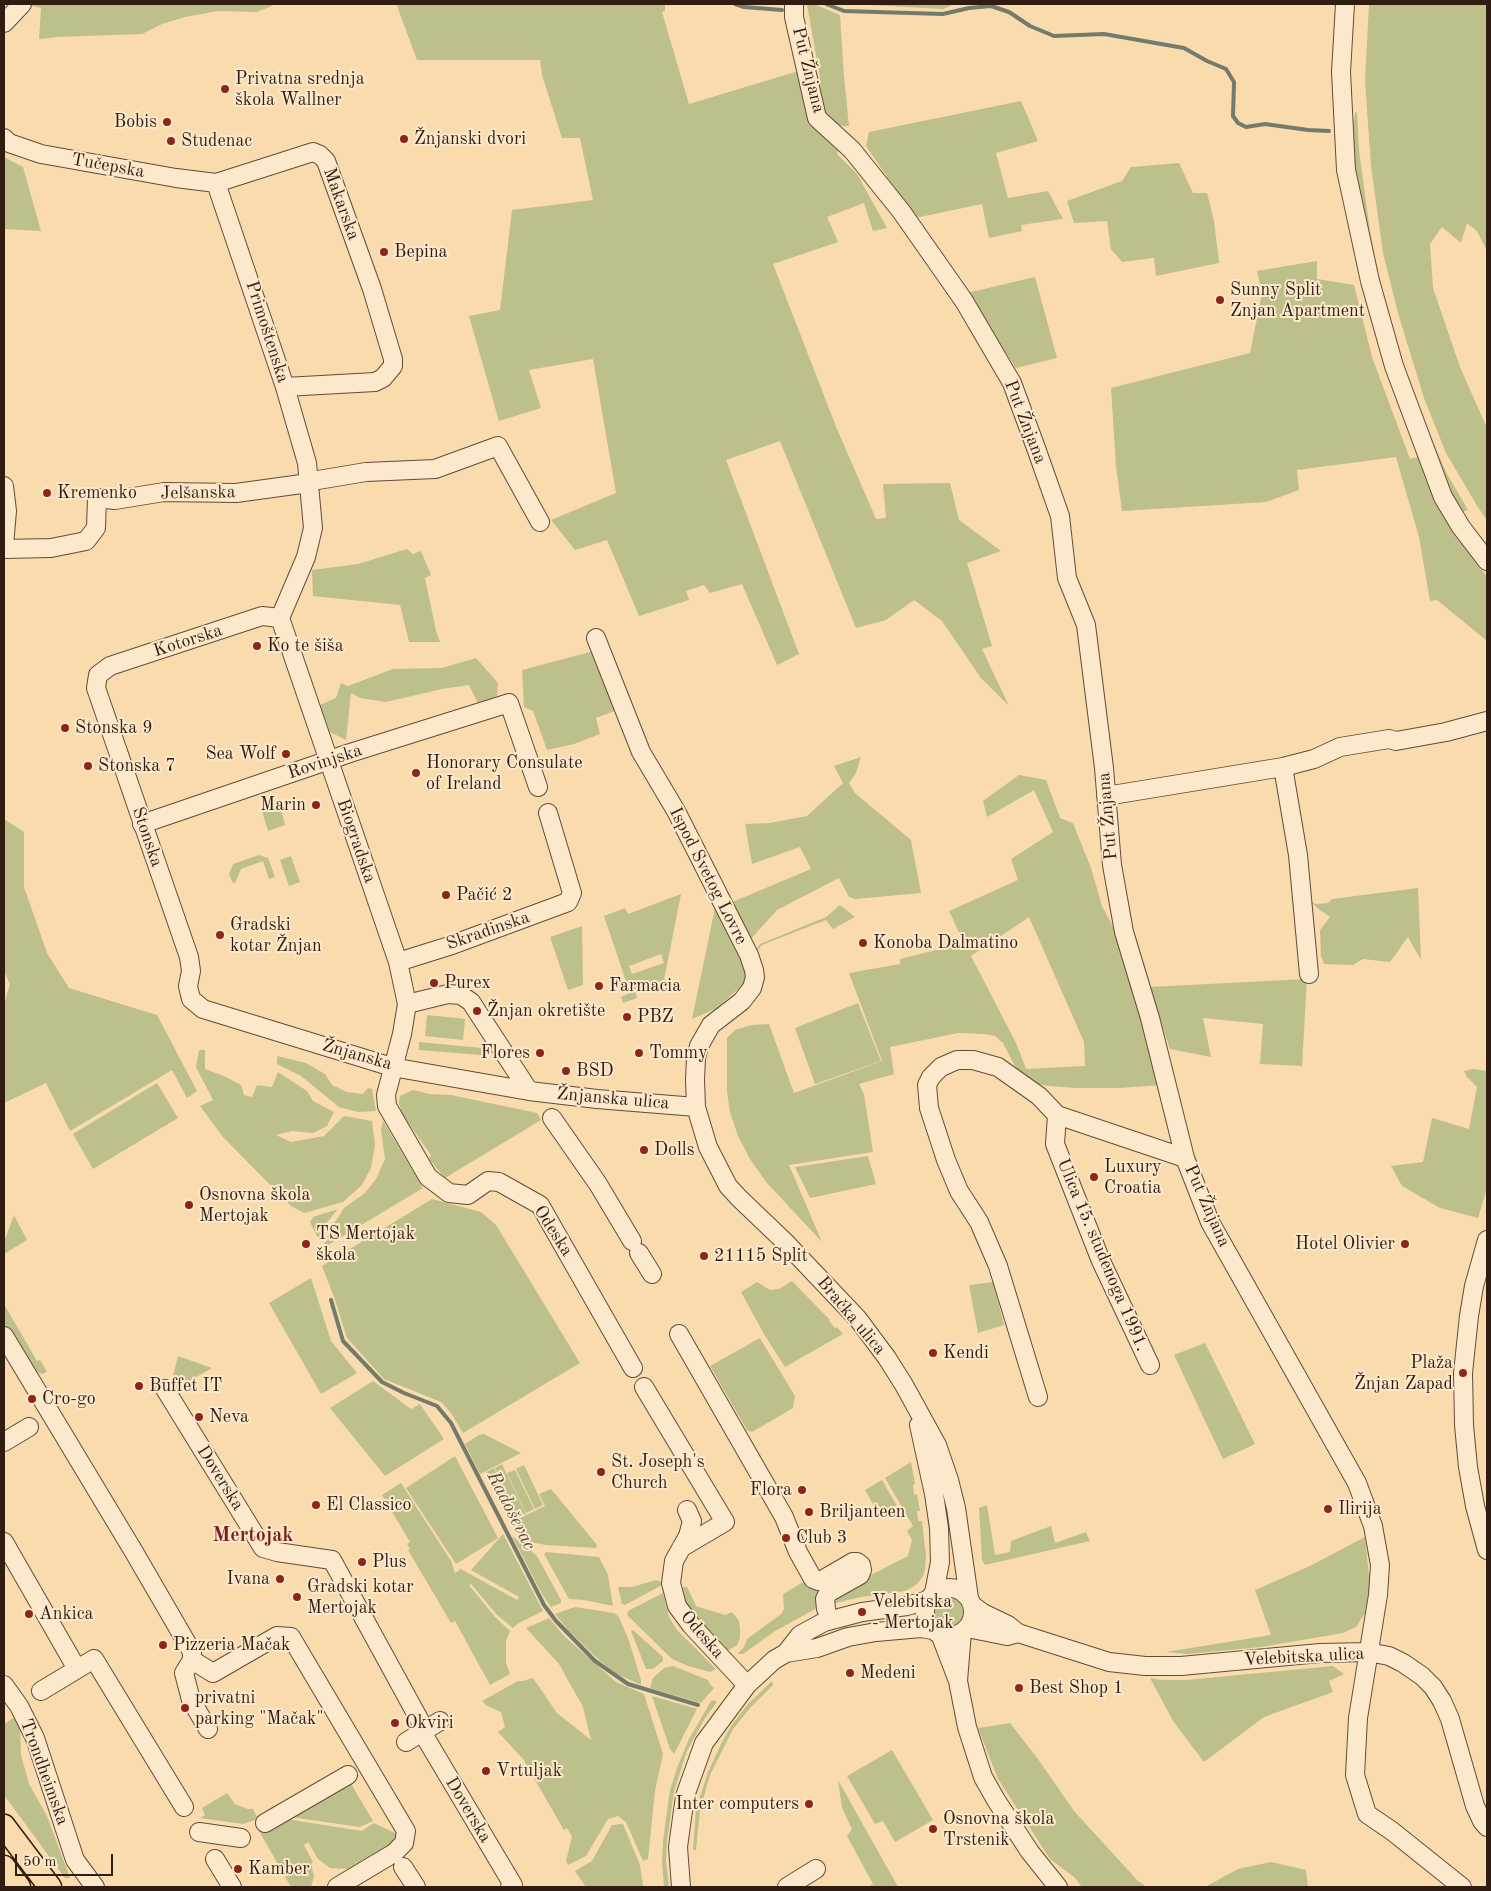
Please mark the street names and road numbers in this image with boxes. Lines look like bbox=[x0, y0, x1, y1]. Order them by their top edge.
street label: Put Žnjana bbox=[787, 25, 829, 115]
street label: Tučepska bbox=[70, 149, 146, 183]
street label: Makarska bbox=[318, 165, 364, 243]
street label: Primoštenska bbox=[240, 278, 294, 386]
street label: Put Žnjana bbox=[999, 377, 1051, 467]
street label: Jelšanska bbox=[160, 482, 236, 504]
street label: Kotorska bbox=[151, 620, 225, 662]
street label: Rovinjska bbox=[285, 740, 365, 784]
street label: Put Žnjana bbox=[1093, 771, 1123, 861]
street label: Biogradska bbox=[332, 796, 380, 886]
street label: Stonska bbox=[127, 804, 167, 870]
street label: Ispod Svetog Lovre bbox=[664, 804, 752, 948]
street label: Skradinska bbox=[443, 907, 533, 955]
street label: Žnjanska bbox=[319, 1035, 395, 1075]
street label: Žnjanska ulica bbox=[556, 1083, 670, 1115]
street label: Ulica 15. studenoga 1991. bbox=[1052, 1156, 1152, 1354]
street label: Put Žnjana bbox=[1179, 1161, 1235, 1251]
street label: Odeska bbox=[529, 1201, 577, 1261]
street label: Bračka ulica bbox=[812, 1272, 890, 1360]
street label: Doverska bbox=[192, 1441, 248, 1515]
street label: Odeska bbox=[675, 1607, 729, 1663]
street label: Velebitska ulica bbox=[1243, 1643, 1365, 1671]
street label: Trondheimska bbox=[15, 1716, 73, 1828]
street label: Doverska bbox=[440, 1773, 496, 1847]

